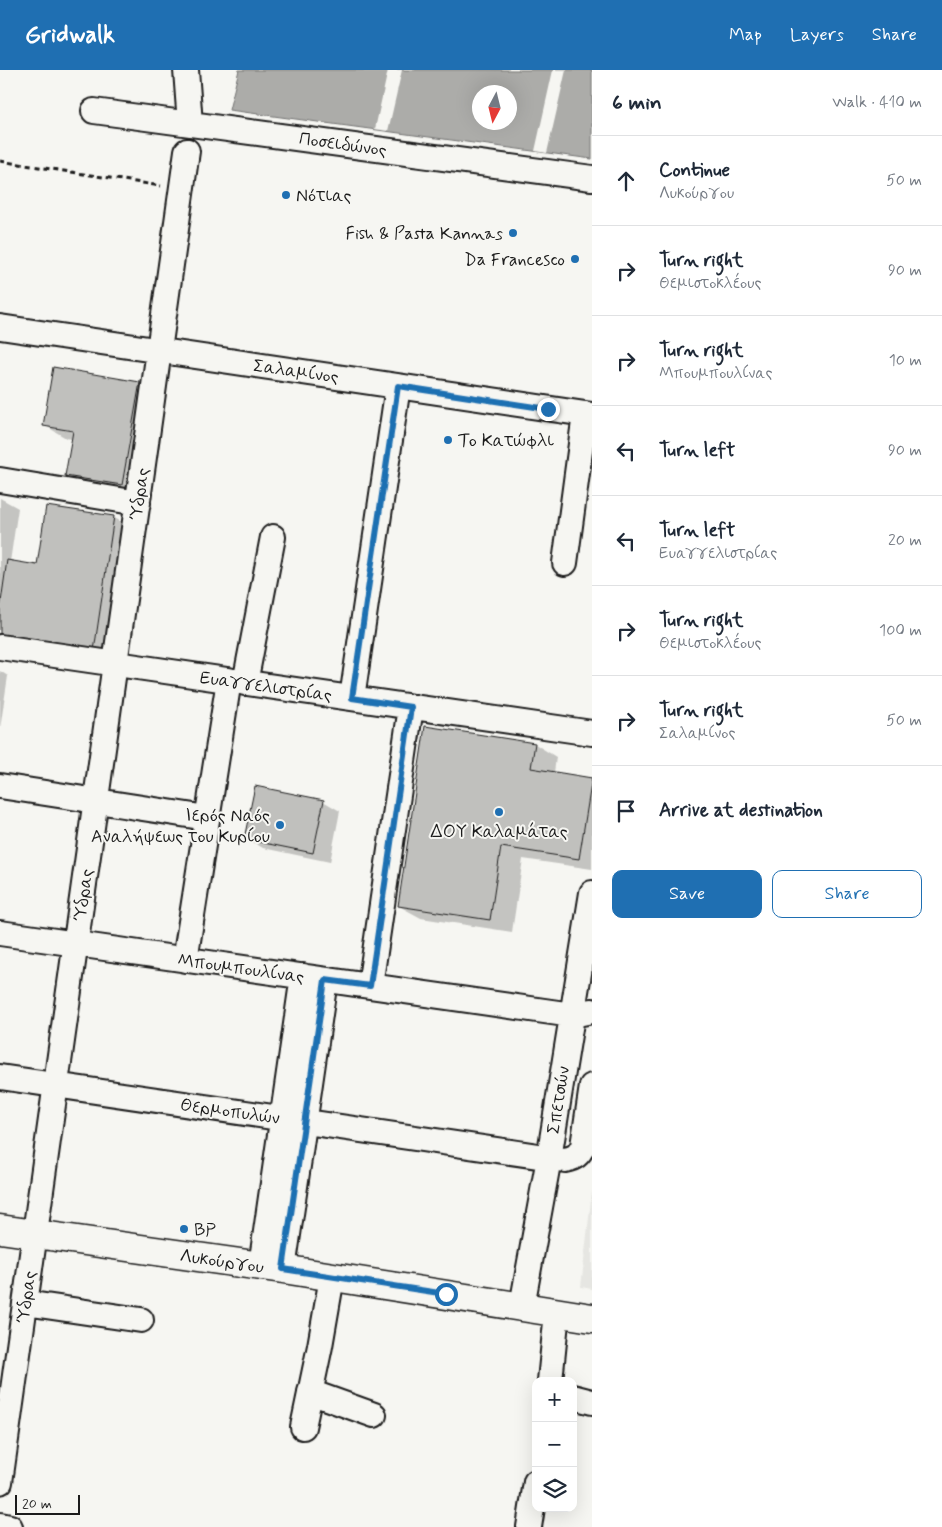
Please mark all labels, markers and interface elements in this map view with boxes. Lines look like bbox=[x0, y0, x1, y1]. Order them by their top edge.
text: Gridwalk bbox=[25, 20, 115, 51]
text: Map bbox=[729, 23, 762, 47]
text: Layers bbox=[790, 23, 844, 47]
text: Share bbox=[872, 23, 917, 47]
north arrow bbox=[472, 85, 517, 130]
text: 6 min bbox=[612, 89, 662, 117]
text: Walk · 410 m bbox=[832, 92, 922, 113]
street label: Ποσειδώνος bbox=[297, 127, 388, 163]
text: Continue bbox=[659, 158, 730, 183]
icon: ahead bbox=[612, 167, 640, 195]
text: 50 m bbox=[886, 170, 922, 191]
text: Λυκούργου bbox=[659, 183, 734, 204]
place label: Νότιας bbox=[296, 184, 351, 208]
marker: Νότιας bbox=[280, 189, 292, 201]
place label: Fish & Pasta Kannas bbox=[346, 222, 503, 246]
marker: Fish & Pasta Kannas bbox=[507, 227, 519, 239]
place label: Da Francesco bbox=[464, 248, 565, 272]
text: Turn right bbox=[659, 248, 743, 273]
marker: Da Francesco bbox=[569, 253, 581, 265]
icon: right bbox=[612, 257, 640, 285]
text: 90 m bbox=[888, 260, 922, 281]
text: Θεμιστοκλέους bbox=[659, 273, 762, 294]
text: Turn right bbox=[659, 338, 743, 363]
icon: right bbox=[612, 347, 640, 375]
text: 10 m bbox=[889, 350, 922, 371]
street label: Σαλαμίνος bbox=[252, 354, 340, 390]
text: Μπουμπουλίνας bbox=[659, 363, 772, 384]
route end bbox=[537, 398, 560, 421]
place label: Το Κατώφλι bbox=[458, 429, 554, 453]
marker: Το Κατώφλι bbox=[442, 434, 454, 446]
icon: left bbox=[612, 437, 640, 465]
text: Turn left bbox=[659, 438, 735, 463]
text: 90 m bbox=[888, 440, 922, 461]
street label: Ύδρας bbox=[124, 466, 156, 522]
text: Turn left bbox=[659, 518, 735, 543]
icon: left bbox=[612, 527, 640, 555]
text: 20 m bbox=[888, 530, 922, 551]
text: Ευαγγελιστρίας bbox=[659, 543, 777, 564]
text: Turn right bbox=[659, 608, 743, 633]
icon: right bbox=[612, 617, 640, 645]
text: 100 m bbox=[879, 620, 922, 641]
text: Θεμιστοκλέους bbox=[659, 633, 762, 654]
street label: Ευαγγελιστρίας bbox=[198, 666, 334, 708]
text: Turn right bbox=[659, 698, 743, 723]
icon: right bbox=[612, 707, 640, 735]
text: 50 m bbox=[886, 710, 922, 731]
text: Σαλαμίνος bbox=[659, 723, 735, 744]
icon: arrive bbox=[612, 797, 640, 825]
text: Arrive at destination bbox=[659, 798, 823, 823]
place label: Ιερός Ναός Αναλήψεως του Κυρίου bbox=[91, 804, 270, 849]
marker: ΔΟΥ Καλαμάτας bbox=[493, 806, 505, 818]
marker: Ιερός Ναός Αναλήψεως του Κυρίου bbox=[274, 819, 286, 831]
place label: ΔΟΥ Καλαμάτας bbox=[430, 820, 568, 844]
street label: Ύδρας bbox=[68, 867, 100, 923]
button: Save bbox=[612, 870, 762, 918]
button: Share bbox=[772, 870, 922, 918]
street label: Μπουμπουλίνας bbox=[176, 948, 306, 990]
street label: Σπετσών bbox=[542, 1064, 576, 1136]
street label: Θερμοπυλών bbox=[179, 1093, 281, 1131]
place label: BP bbox=[194, 1218, 216, 1242]
marker: BP bbox=[178, 1223, 190, 1235]
street label: Λυκούργου bbox=[178, 1244, 265, 1280]
street label: Ύδρας bbox=[11, 1269, 43, 1325]
route start bbox=[435, 1283, 458, 1306]
map controls bbox=[532, 1377, 577, 1512]
button: + bbox=[532, 1377, 577, 1422]
button: − bbox=[532, 1422, 577, 1467]
button: layers bbox=[532, 1467, 577, 1512]
scale bar bbox=[15, 1492, 80, 1515]
text: 20 m bbox=[22, 1495, 52, 1513]

